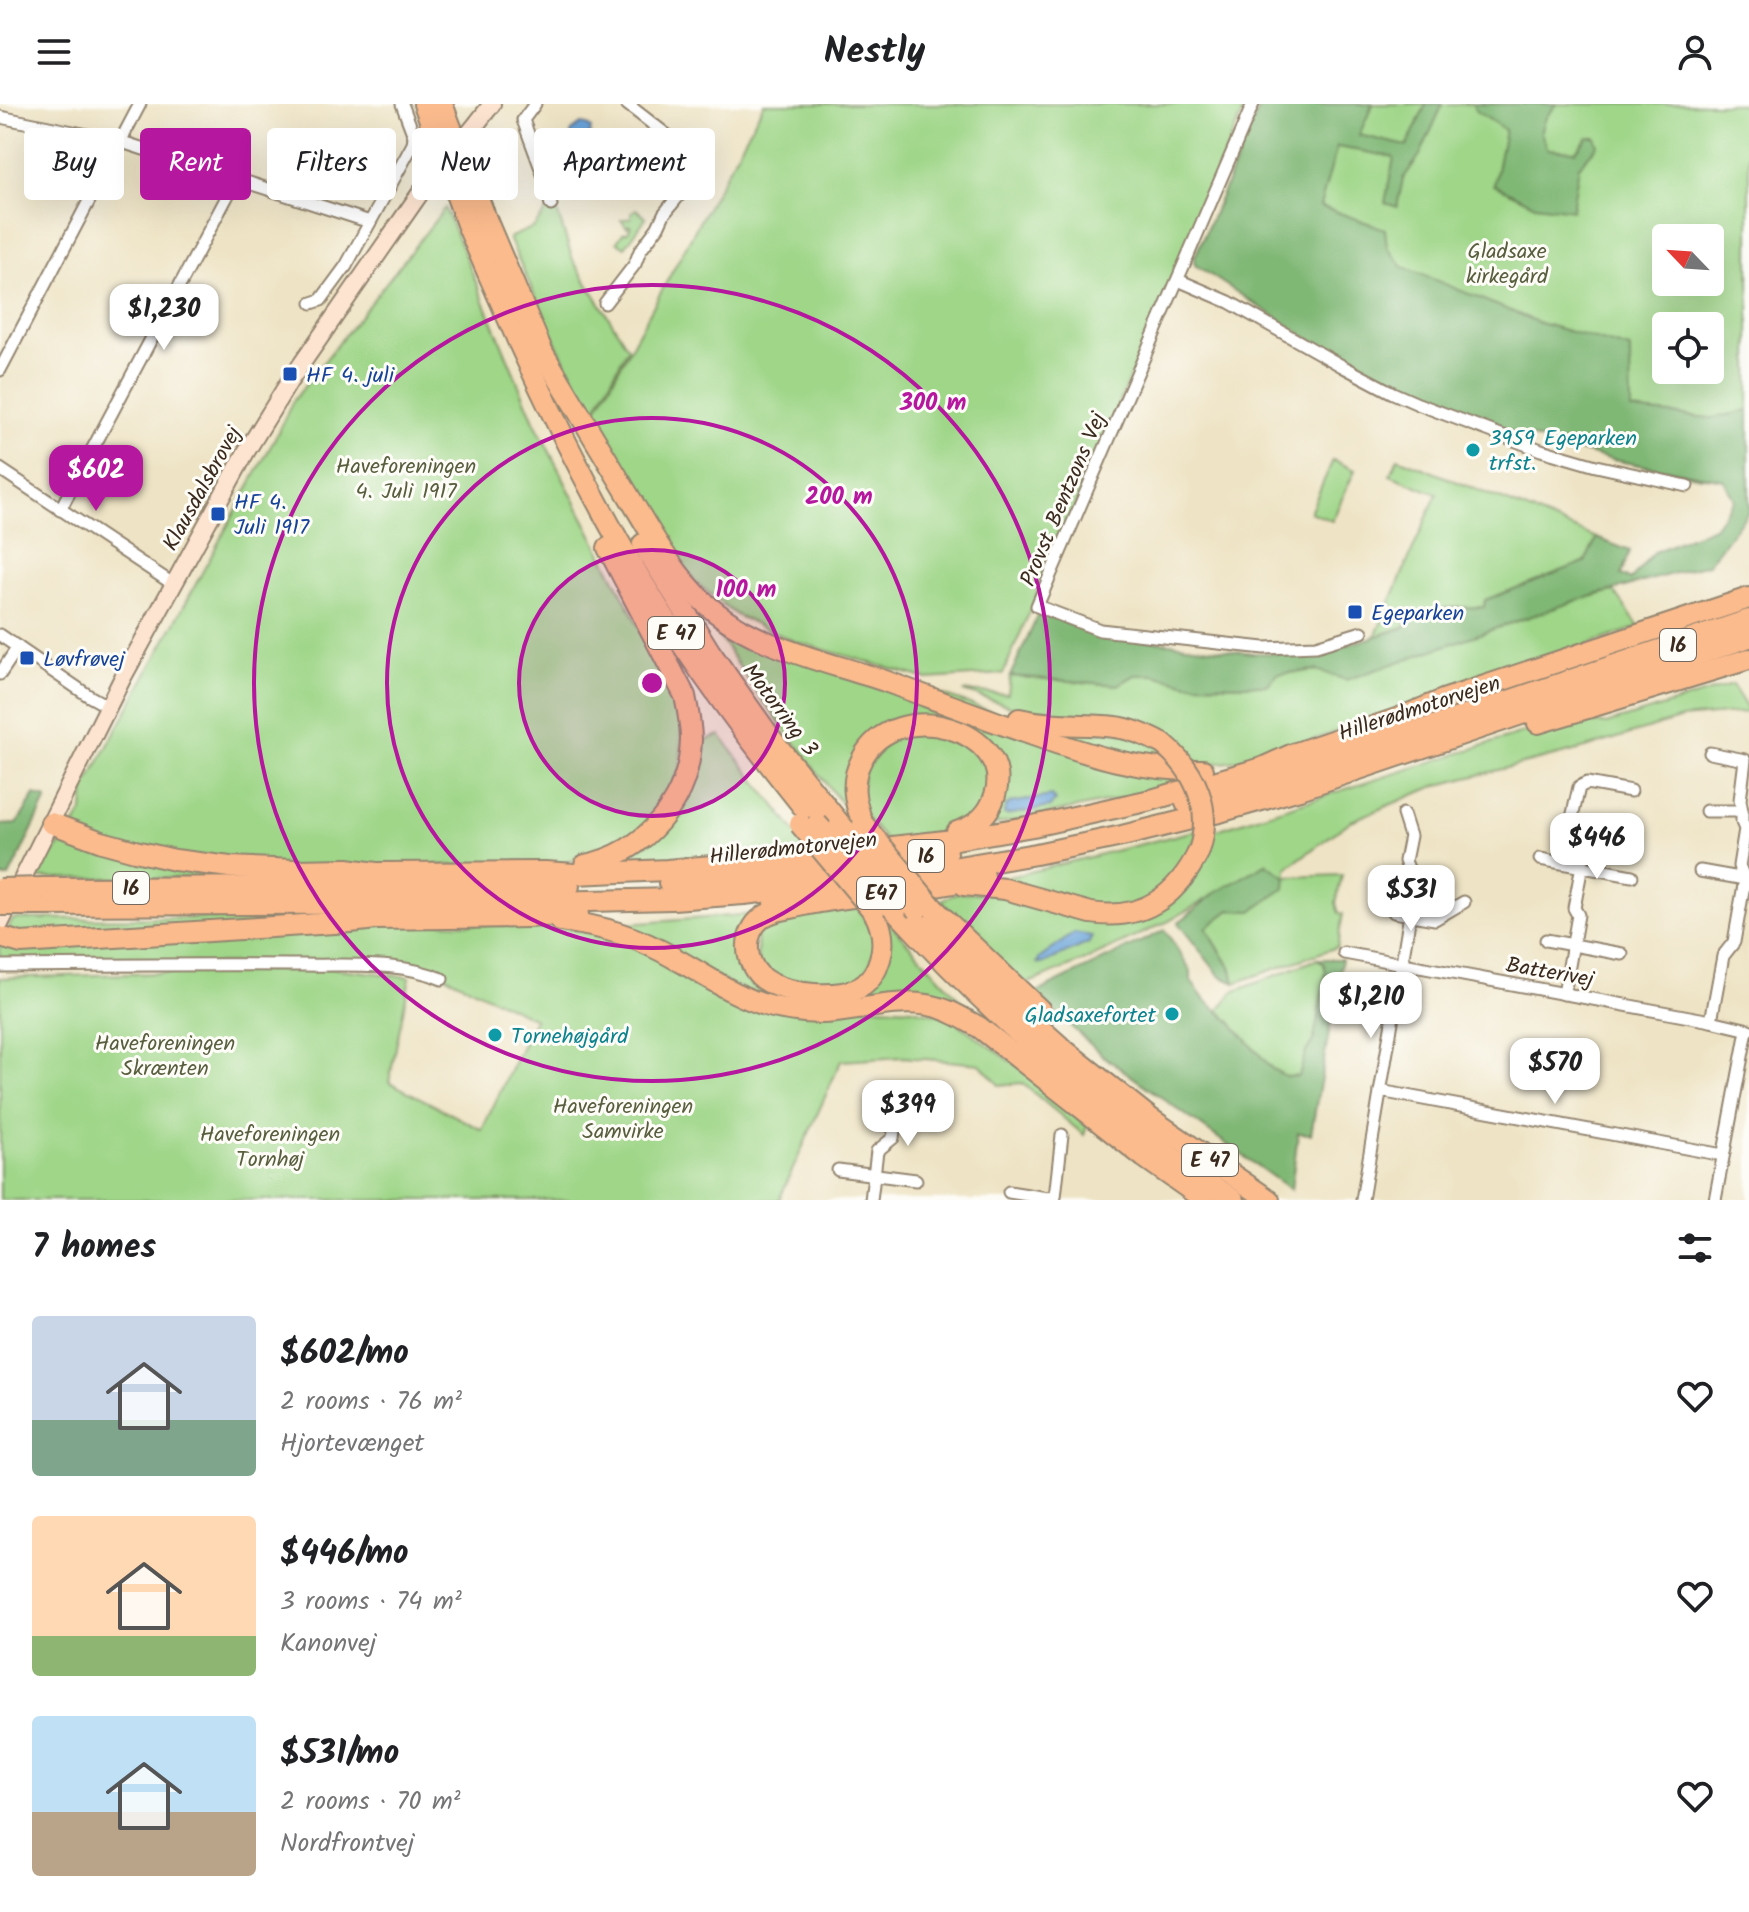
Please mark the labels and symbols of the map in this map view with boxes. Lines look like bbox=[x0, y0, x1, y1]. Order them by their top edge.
north arrow bbox=[1652, 224, 1724, 296]
park label: Gladsaxe kirkegård bbox=[1466, 235, 1549, 295]
pin: $1,230 bbox=[99, 284, 229, 352]
place label: HF 4. juli bbox=[306, 359, 395, 394]
marker: HF 4. juli bbox=[281, 365, 299, 383]
text: 300 m bbox=[899, 384, 966, 423]
street label: Provst Bentzons Vej bbox=[1012, 406, 1117, 592]
street label: Klausdalsbrovej bbox=[154, 419, 253, 558]
place label: 3959 Egeparken trfst. bbox=[1489, 422, 1637, 482]
marker: 3959 Egeparken trfst. bbox=[1464, 441, 1482, 459]
pin: $602 bbox=[49, 445, 143, 513]
park label: Haveforeningen 4. Juli 1917 bbox=[336, 450, 476, 510]
text: 200 m bbox=[805, 478, 873, 517]
place label: HF 4. Juli 1917 bbox=[234, 486, 310, 546]
marker: HF 4. Juli 1917 bbox=[209, 505, 227, 523]
text: 100 m bbox=[716, 571, 776, 610]
place label: Egeparken bbox=[1371, 597, 1464, 632]
marker: Egeparken bbox=[1346, 603, 1364, 621]
road number: E 47 bbox=[648, 617, 704, 649]
road number: 16 bbox=[1660, 629, 1696, 661]
place label: Løvfrøvej bbox=[43, 643, 126, 678]
marker: Løvfrøvej bbox=[18, 649, 36, 667]
street label: Motorring 3 bbox=[732, 656, 826, 765]
street label: Hillerødmotorvejen bbox=[1334, 667, 1505, 752]
centre of rings bbox=[638, 669, 666, 697]
pin: $446 bbox=[1550, 813, 1644, 881]
street label: Hillerødmotorvejen bbox=[708, 823, 879, 876]
road number: 16 bbox=[908, 840, 944, 872]
pin: $531 bbox=[1364, 865, 1458, 933]
road number: 16 bbox=[113, 872, 149, 904]
road number: E47 bbox=[857, 877, 905, 909]
street label: Batterivej bbox=[1503, 949, 1598, 999]
pin: $1,210 bbox=[1306, 972, 1436, 1040]
place label: Gladsaxefortet bbox=[1024, 999, 1156, 1034]
marker: Gladsaxefortet bbox=[1163, 1005, 1181, 1023]
place label: Tornehøjgård bbox=[511, 1020, 629, 1055]
marker: Tornehøjgård bbox=[486, 1026, 504, 1044]
park label: Haveforeningen Skrænten bbox=[95, 1027, 235, 1087]
pin: $570 bbox=[1508, 1038, 1602, 1106]
pin: $399 bbox=[861, 1080, 955, 1148]
park label: Haveforeningen Samvirke bbox=[553, 1090, 693, 1150]
park label: Haveforeningen Tornhøj bbox=[200, 1118, 340, 1178]
road number: E 47 bbox=[1182, 1144, 1238, 1176]

